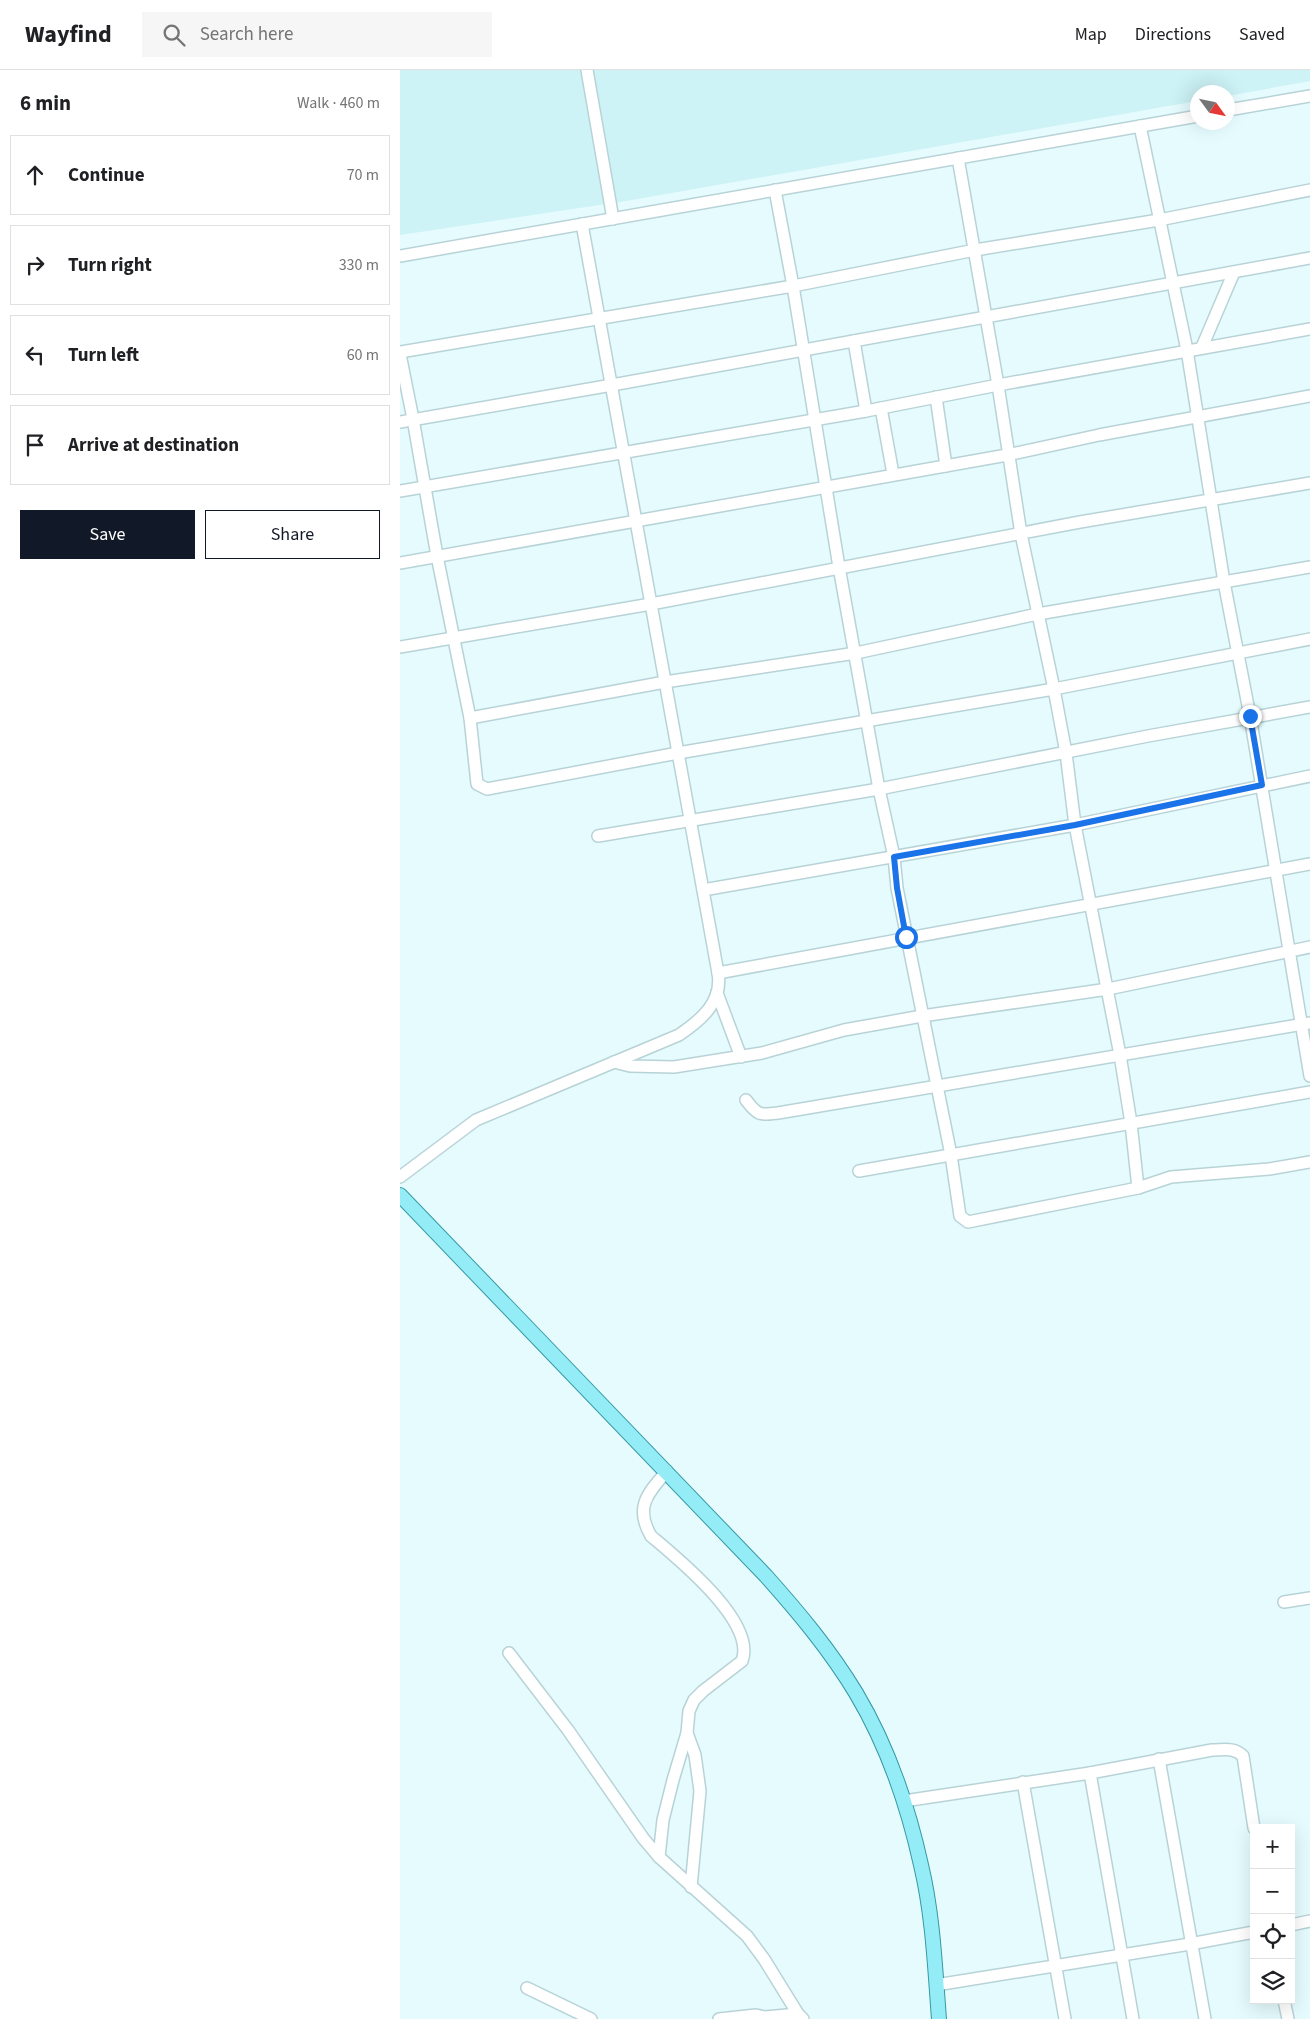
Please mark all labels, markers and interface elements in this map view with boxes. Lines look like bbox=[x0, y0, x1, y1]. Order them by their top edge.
search box bbox=[142, 12, 492, 57]
text: Wayfind bbox=[25, 17, 112, 52]
icon: search bbox=[160, 21, 188, 49]
text: Search here bbox=[200, 21, 293, 48]
text: Map bbox=[1075, 22, 1107, 47]
text: Directions bbox=[1135, 22, 1211, 47]
text: Saved bbox=[1239, 22, 1285, 47]
north arrow bbox=[1190, 85, 1235, 130]
text: 6 min bbox=[20, 88, 71, 118]
text: Walk · 460 m bbox=[297, 92, 380, 114]
icon: ahead bbox=[21, 161, 49, 189]
text: Continue bbox=[68, 162, 145, 189]
text: 70 m bbox=[347, 164, 379, 186]
icon: right bbox=[21, 251, 49, 279]
text: Turn right bbox=[68, 252, 152, 279]
text: 330 m bbox=[339, 254, 379, 276]
icon: left bbox=[21, 341, 49, 369]
text: Turn left bbox=[68, 342, 139, 369]
text: 60 m bbox=[347, 344, 379, 366]
icon: arrive bbox=[21, 431, 49, 459]
text: Arrive at destination bbox=[68, 432, 239, 459]
button: Save bbox=[20, 510, 195, 559]
button: Share bbox=[205, 510, 380, 559]
route end bbox=[1239, 705, 1262, 728]
route start bbox=[895, 926, 918, 949]
map controls bbox=[1250, 1824, 1295, 2004]
button: + bbox=[1250, 1824, 1295, 1869]
button: − bbox=[1250, 1869, 1295, 1914]
button: locate bbox=[1250, 1914, 1295, 1959]
button: layers bbox=[1250, 1959, 1295, 2004]

